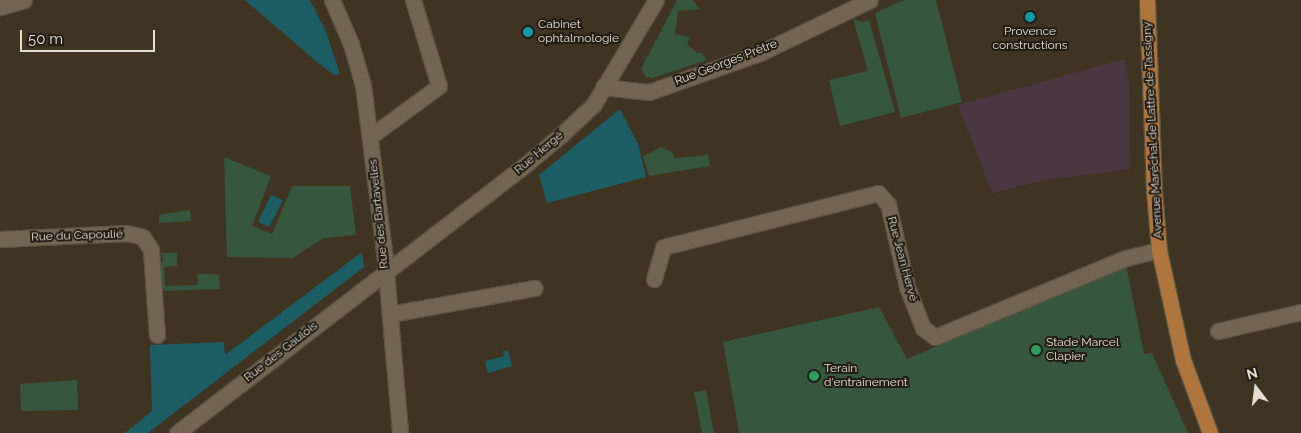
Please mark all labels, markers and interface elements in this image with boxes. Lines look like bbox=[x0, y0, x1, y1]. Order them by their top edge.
marker: Provence constructions bbox=[1024, 11, 1036, 23]
place label: Cabinet ophtalmologie bbox=[538, 18, 619, 46]
scale bar bbox=[22, 20, 158, 52]
street label: Avenue Maréchal de Lattre de Tassigny bbox=[1140, 21, 1166, 239]
place label: Provence constructions bbox=[993, 25, 1067, 53]
marker: Cabinet ophtalmologie bbox=[522, 26, 534, 38]
text: 50 m bbox=[28, 30, 63, 48]
street label: Rue Georges Prêtre bbox=[673, 37, 779, 89]
street label: Rue Hergé bbox=[512, 128, 566, 178]
street label: Rue des Bartavelles bbox=[366, 159, 392, 269]
street label: Rue Jean Hervé bbox=[884, 215, 920, 303]
street label: Rue du Capoulié bbox=[31, 227, 123, 245]
street label: Rue des Gaulois bbox=[241, 319, 321, 385]
place label: Stade Marcel Clapier bbox=[1046, 336, 1119, 364]
marker: Stade Marcel Clapier bbox=[1030, 344, 1042, 356]
place label: Terain d'entraînement bbox=[824, 362, 908, 390]
north arrow bbox=[1231, 363, 1281, 413]
text: N bbox=[1245, 364, 1259, 383]
marker: Terain d'entraînement bbox=[808, 370, 820, 382]

